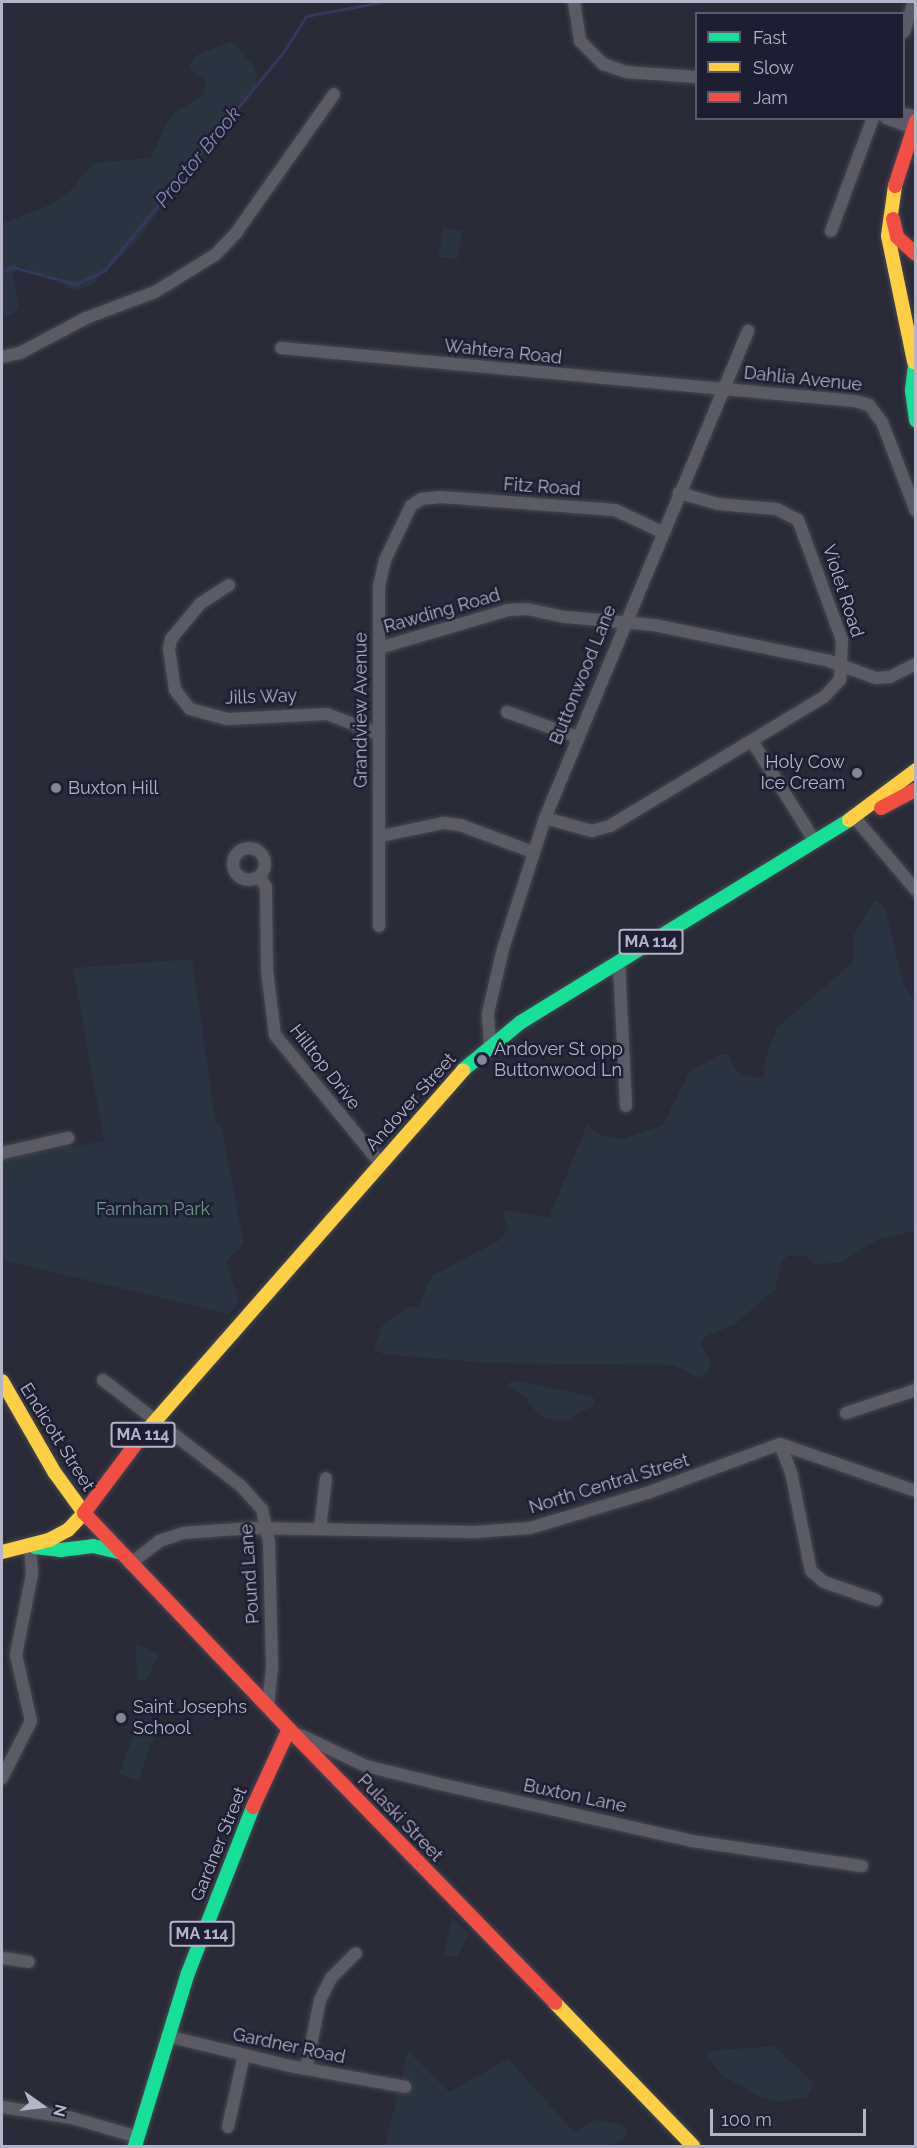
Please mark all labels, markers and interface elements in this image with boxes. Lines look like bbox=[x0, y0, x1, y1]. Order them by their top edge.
legend bbox=[695, 12, 905, 120]
text: Fast bbox=[753, 27, 787, 48]
text: Slow bbox=[753, 57, 794, 78]
text: Jam bbox=[753, 87, 788, 108]
water label: Proctor Brook bbox=[150, 102, 246, 212]
street label: Wahtera Road bbox=[443, 335, 563, 369]
street label: Dahlia Avenue bbox=[742, 362, 864, 396]
street label: Fitz Road bbox=[503, 474, 581, 500]
street label: Violet Road bbox=[818, 542, 868, 640]
street label: Rawding Road bbox=[381, 584, 503, 638]
street label: Buttonwood Lane bbox=[545, 602, 621, 748]
street label: Grandview Avenue bbox=[350, 632, 372, 788]
street label: Jills Way bbox=[224, 685, 298, 709]
place label: Holy Cow Ice Cream bbox=[760, 752, 845, 795]
marker: Holy Cow Ice Cream bbox=[850, 766, 864, 780]
place label: Buxton Hill bbox=[68, 777, 158, 799]
marker: Buxton Hill bbox=[49, 781, 63, 795]
road number: MA 114 bbox=[618, 929, 684, 955]
street label: Hilltop Drive bbox=[285, 1020, 365, 1114]
place label: Andover St opp Buttonwood Ln bbox=[494, 1039, 623, 1082]
street label: Andover Street bbox=[361, 1048, 461, 1156]
marker: Andover St opp Buttonwood Ln bbox=[475, 1053, 489, 1067]
park label: Farnham Park bbox=[96, 1198, 210, 1220]
street label: Endicott Street bbox=[15, 1379, 99, 1495]
road number: MA 114 bbox=[110, 1422, 176, 1448]
street label: North Central Street bbox=[526, 1449, 692, 1519]
street label: Pound Lane bbox=[236, 1523, 264, 1625]
place label: Saint Josephs School bbox=[133, 1697, 247, 1740]
marker: Saint Josephs School bbox=[114, 1711, 128, 1725]
street label: Pulaski Street bbox=[353, 1770, 447, 1866]
street label: Buxton Lane bbox=[522, 1775, 628, 1817]
street label: Gardner Street bbox=[186, 1783, 252, 1905]
road number: MA 114 bbox=[169, 1921, 235, 1947]
street label: Gardner Road bbox=[230, 2023, 348, 2069]
north arrow bbox=[12, 2076, 72, 2136]
scale bar bbox=[713, 2097, 869, 2135]
text: N bbox=[49, 2102, 71, 2119]
text: 100 m bbox=[721, 2109, 772, 2130]

